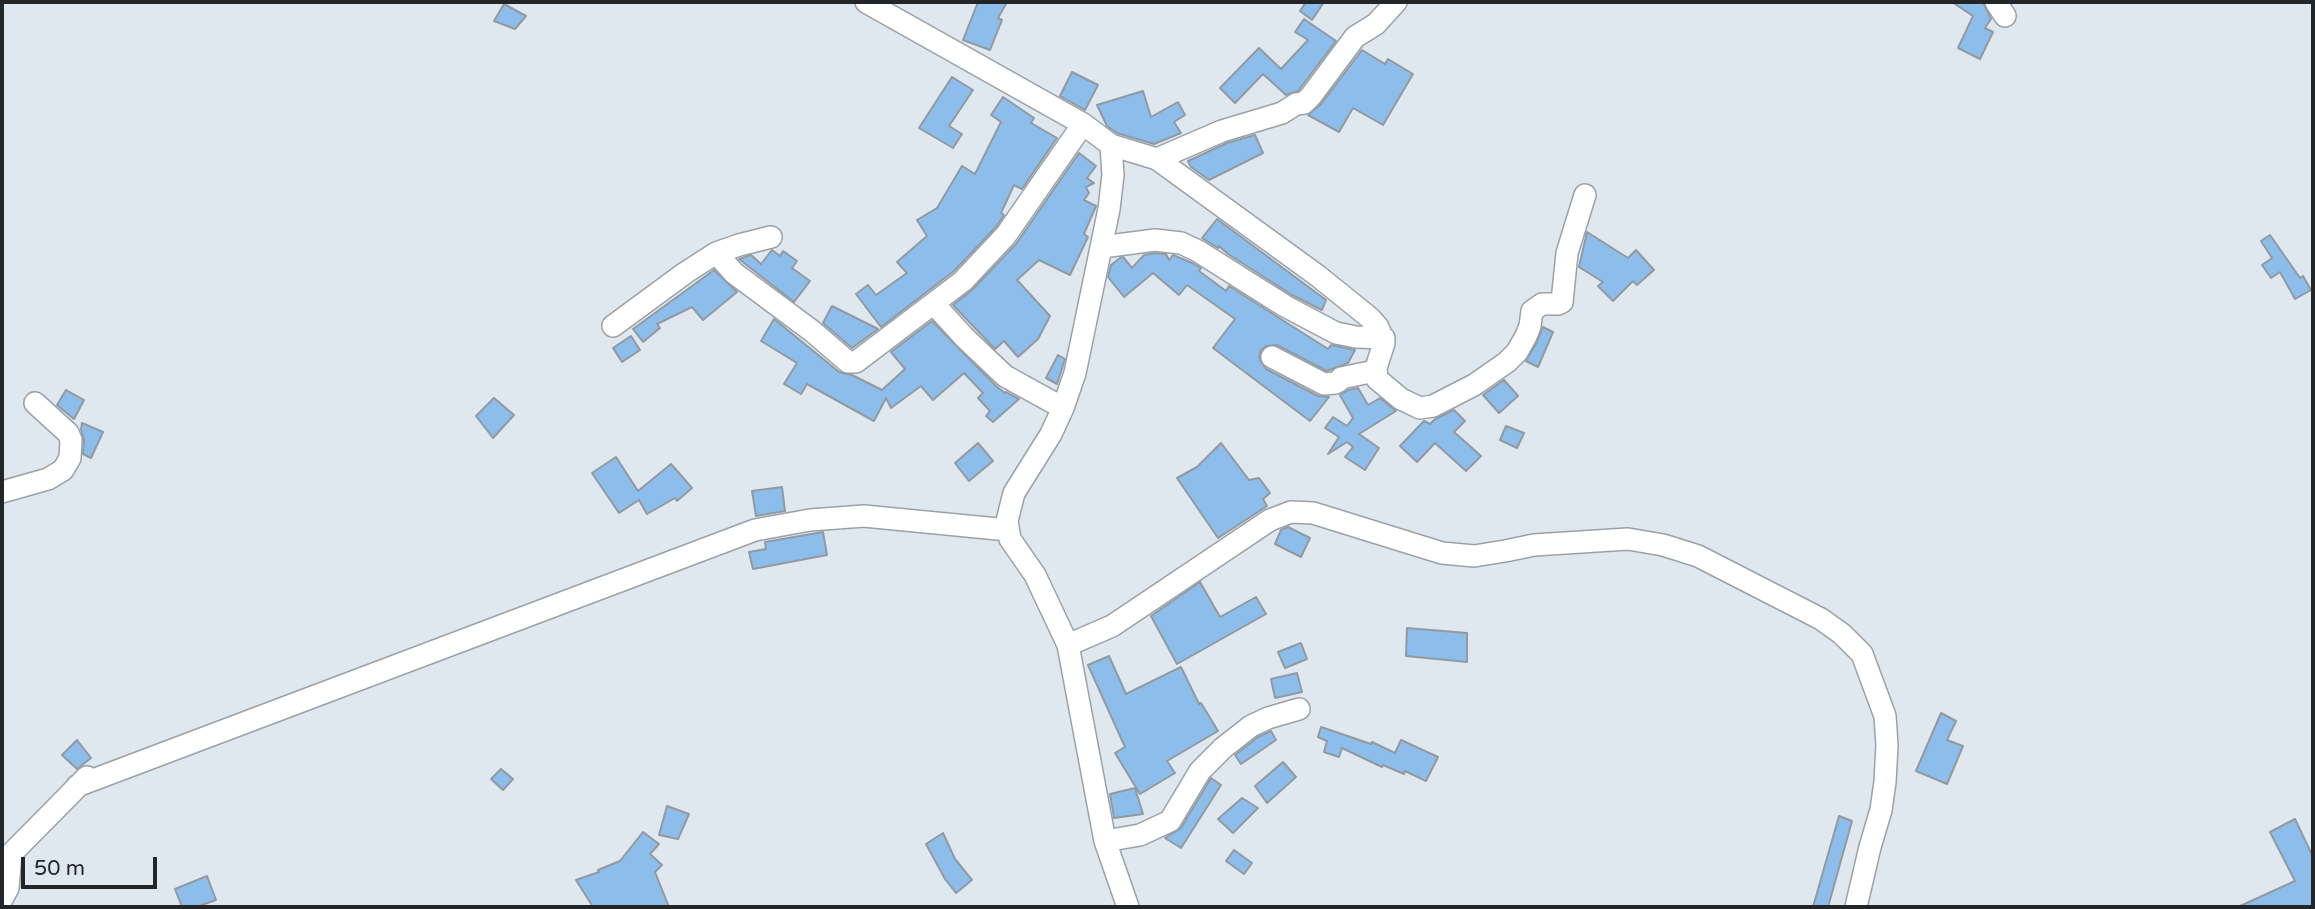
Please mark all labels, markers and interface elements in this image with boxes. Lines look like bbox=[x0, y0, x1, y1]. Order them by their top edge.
scale bar bbox=[24, 842, 161, 886]
text: 50 m bbox=[34, 856, 85, 881]

